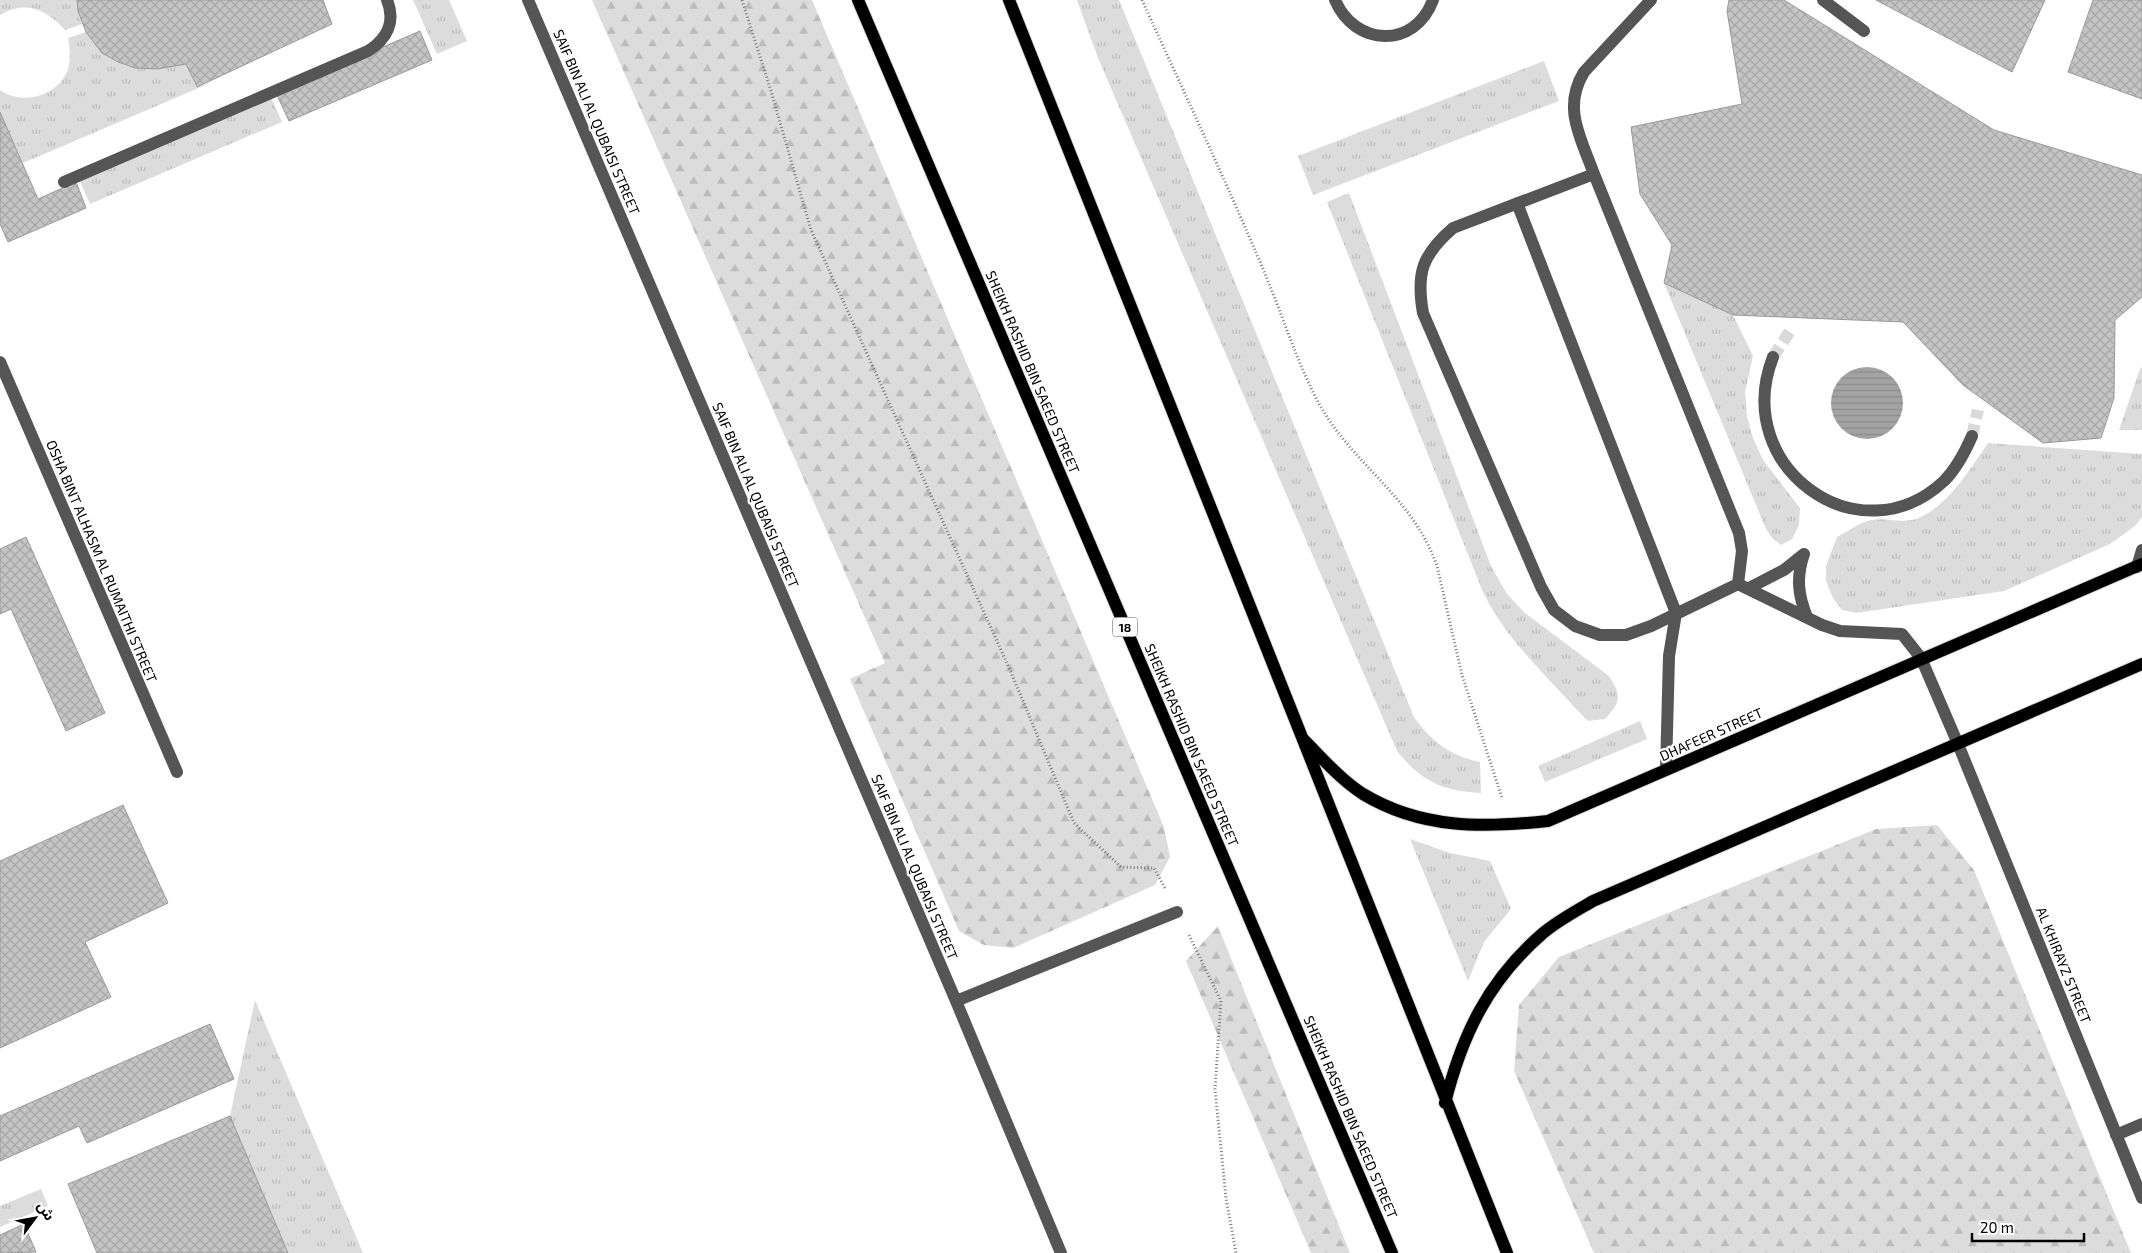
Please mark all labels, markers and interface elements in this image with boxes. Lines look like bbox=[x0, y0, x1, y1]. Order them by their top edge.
street label: SAIF BIN ALI AL QUBAISI STREET bbox=[550, 27, 644, 217]
street label: SHEIKH RASHID BIN SAEED STREET bbox=[982, 268, 1084, 476]
street label: SAIF BIN ALI AL QUBAISI STREET bbox=[709, 400, 803, 590]
street label: OSHA BINT ALHASM AL RUMAITHI STREET bbox=[43, 437, 161, 685]
road number: 18 bbox=[1112, 618, 1138, 636]
street label: SHEIKH RASHID BIN SAEED STREET bbox=[1141, 641, 1243, 849]
street label: DHAFEER STREET bbox=[1657, 704, 1765, 764]
street label: SAIF BIN ALI AL QUBAISI STREET bbox=[868, 772, 962, 962]
street label: AL KHIRAYZ STREET bbox=[2033, 904, 2095, 1026]
street label: SHEIKH RASHID BIN SAEED STREET bbox=[1300, 1013, 1402, 1221]
north arrow bbox=[10, 1193, 60, 1243]
text: ش bbox=[34, 1198, 59, 1223]
scale bar bbox=[1972, 1210, 2084, 1242]
text: 20 m bbox=[1980, 1218, 2014, 1236]

